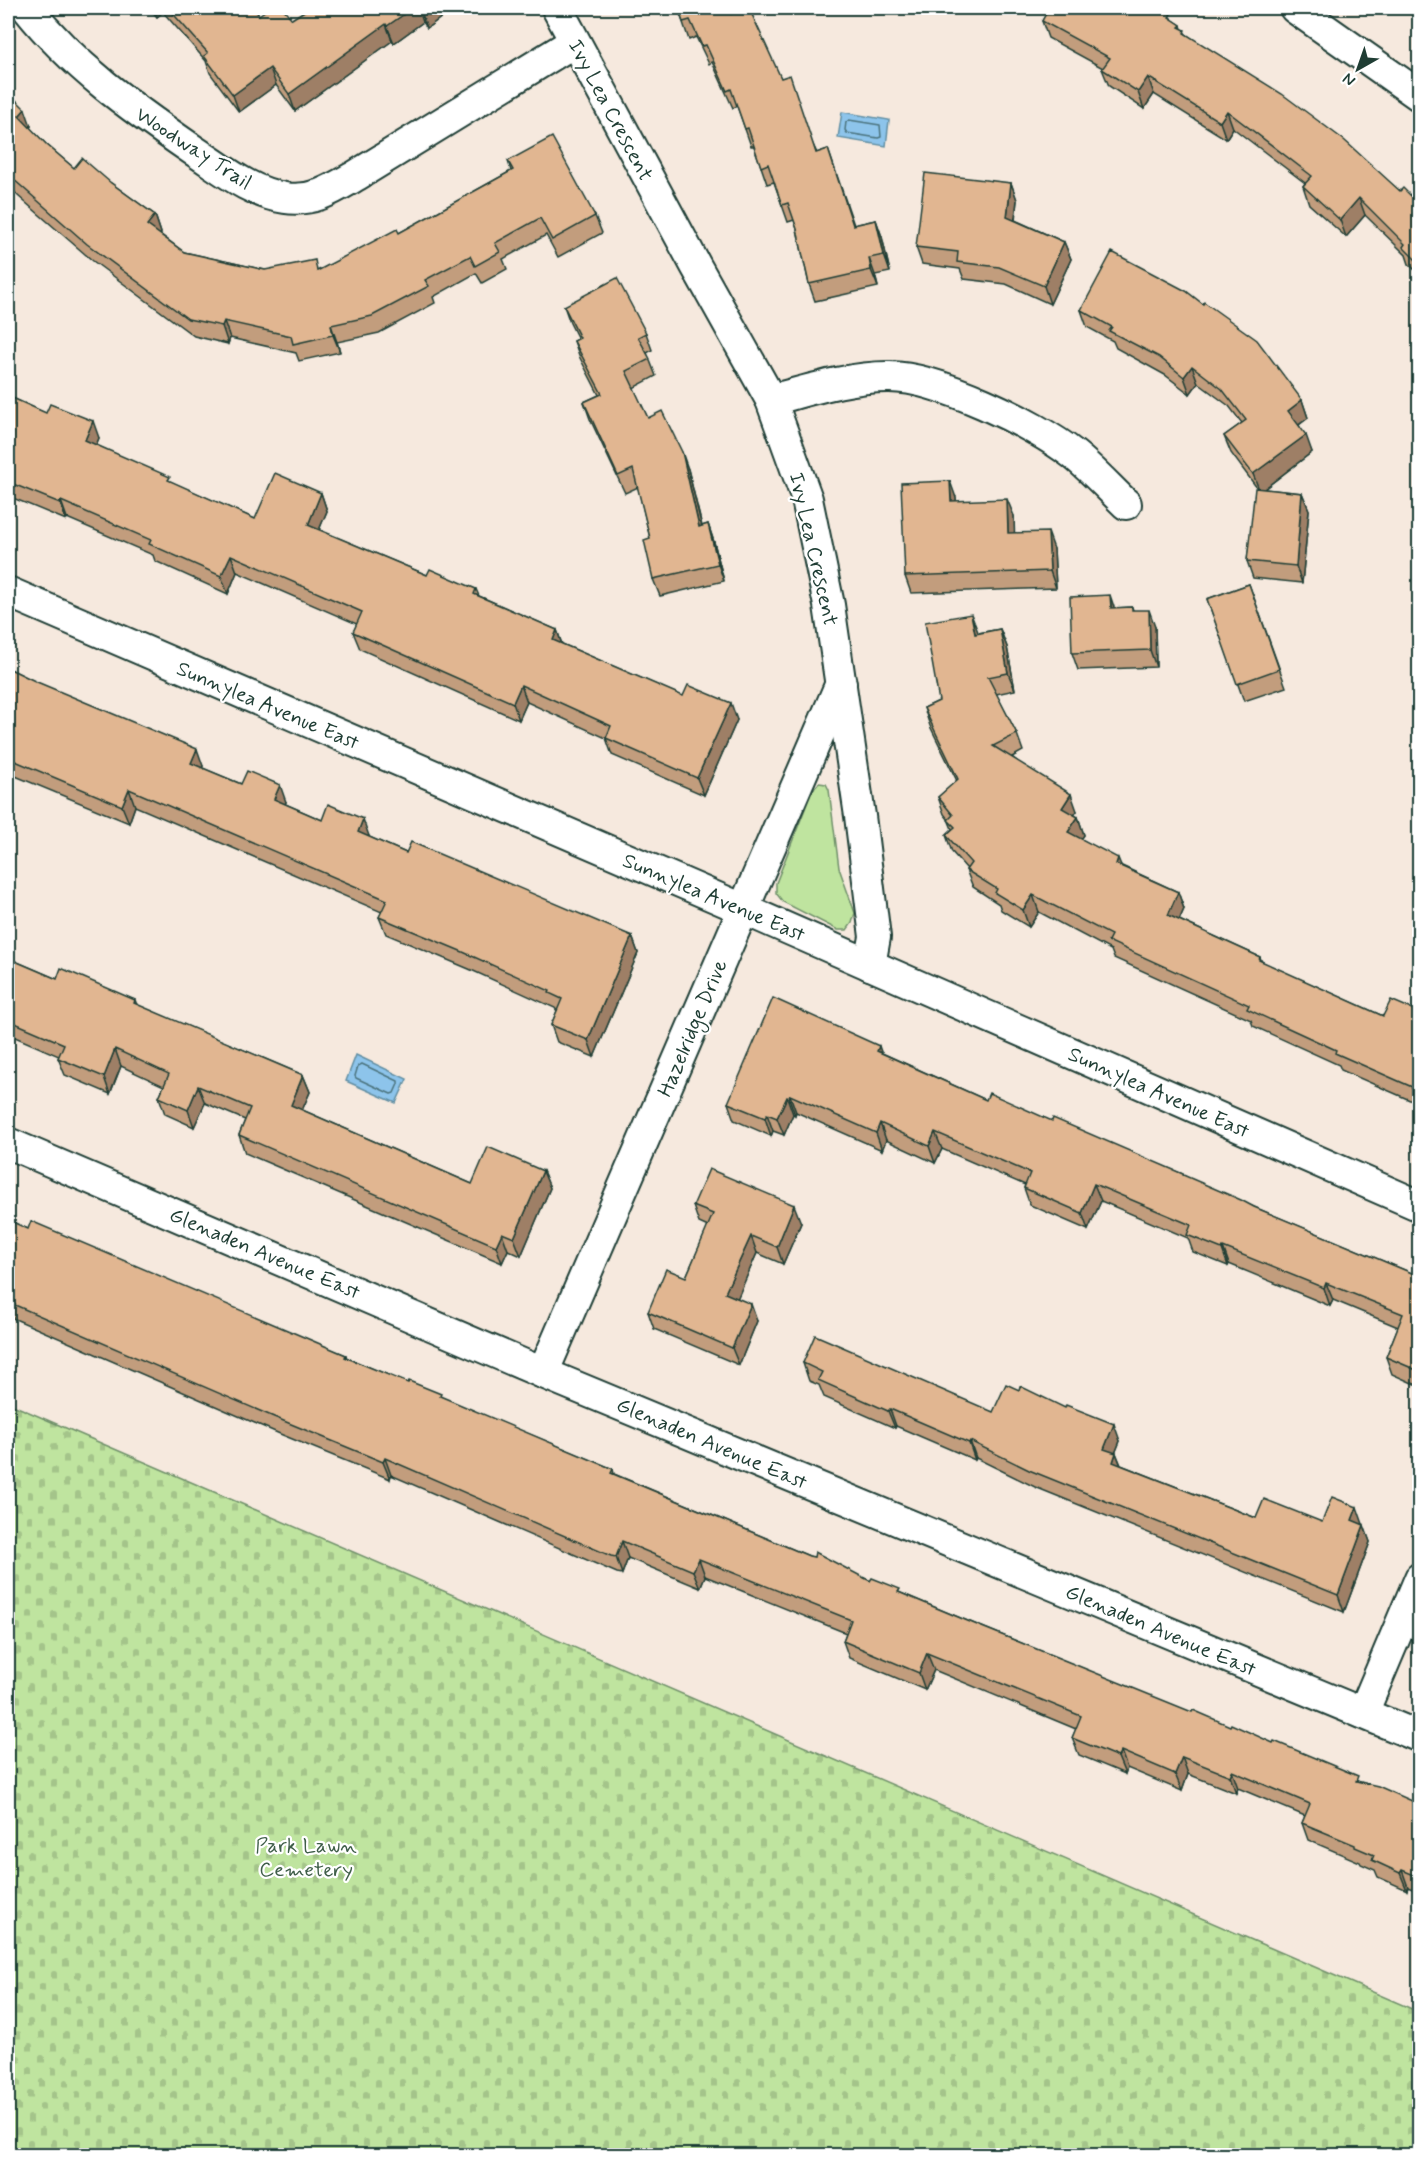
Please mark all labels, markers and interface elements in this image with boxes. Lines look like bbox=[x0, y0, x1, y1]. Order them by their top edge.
street label: Ivy Lea Crescent bbox=[561, 35, 659, 186]
north arrow bbox=[1328, 39, 1388, 99]
text: N bbox=[1338, 68, 1360, 91]
street label: Woodway Trail bbox=[130, 101, 257, 197]
street label: Ivy Lea Crescent bbox=[782, 470, 844, 629]
street label: Sunnylea Avenue East bbox=[172, 655, 364, 757]
street label: Sunnylea Avenue East bbox=[618, 847, 810, 949]
street label: Hazelridge Drive bbox=[651, 955, 735, 1102]
street label: Sunnylea Avenue East bbox=[1064, 1040, 1254, 1146]
street label: Glenaden Avenue East bbox=[165, 1201, 365, 1307]
street label: Glenaden Avenue East bbox=[612, 1391, 812, 1497]
street label: Glenaden Avenue East bbox=[1061, 1578, 1261, 1684]
park label: Park Lawn Cemetery bbox=[255, 1832, 357, 1884]

